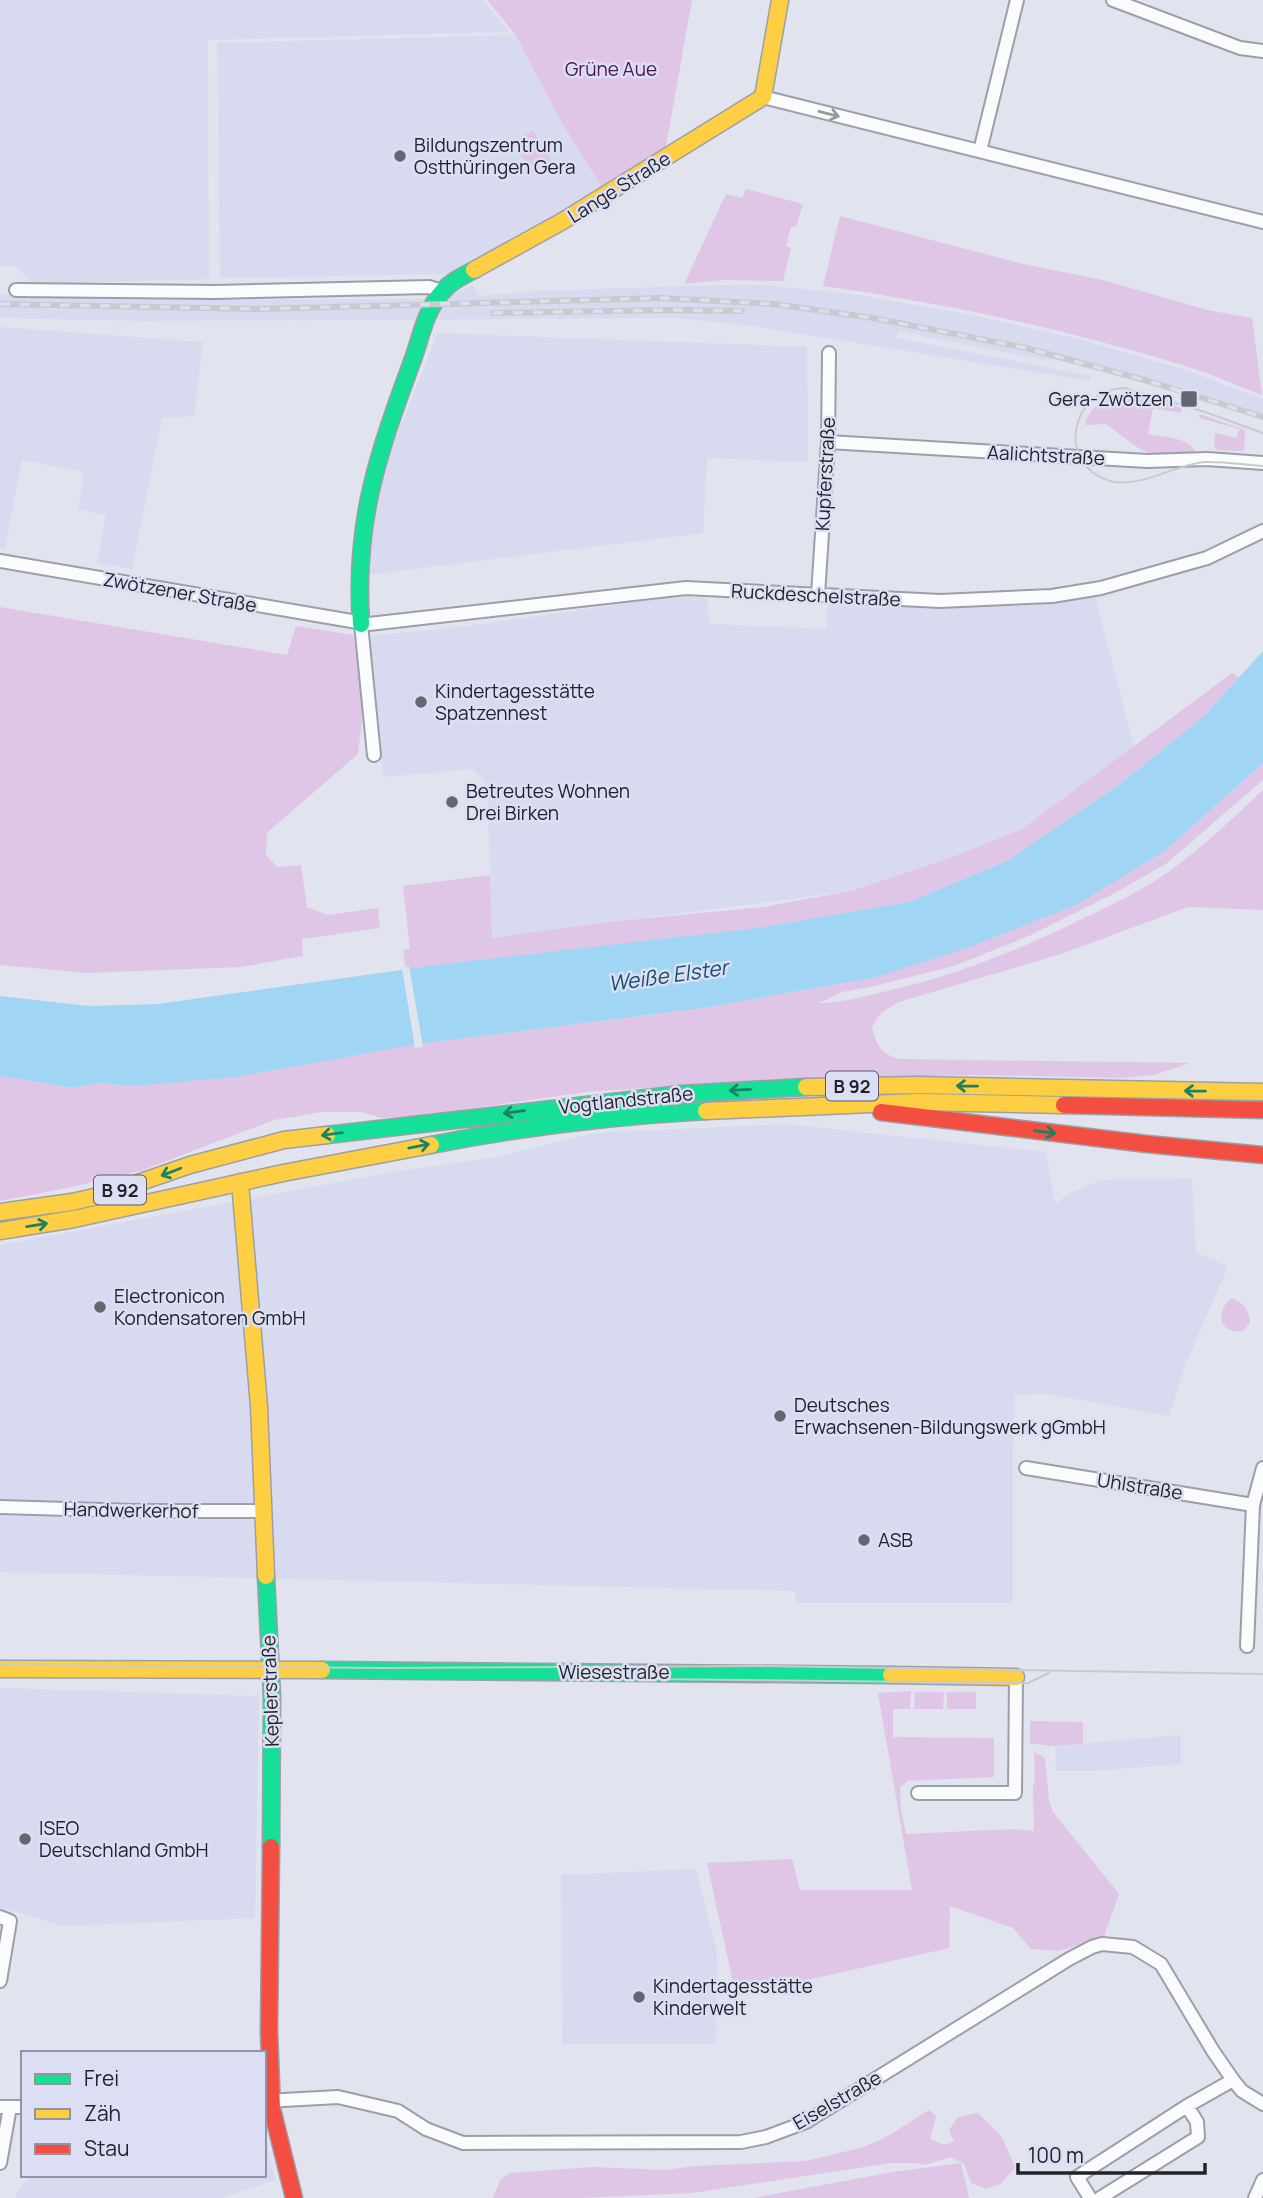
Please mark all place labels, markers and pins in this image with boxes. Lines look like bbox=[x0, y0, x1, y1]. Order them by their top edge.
place label: Bildungszentrum Ostthüringen Gera bbox=[414, 132, 576, 180]
marker: Bildungszentrum Ostthüringen Gera bbox=[392, 148, 408, 164]
place label: Gera-Zwötzen bbox=[1049, 386, 1173, 412]
marker: Gera-Zwötzen bbox=[1179, 389, 1199, 409]
place label: Kindertagesstätte Spatzennest bbox=[435, 678, 595, 726]
marker: Kindertagesstätte Spatzennest bbox=[413, 694, 429, 710]
place label: Betreutes Wohnen Drei Birken bbox=[466, 778, 630, 826]
marker: Betreutes Wohnen Drei Birken bbox=[444, 794, 460, 810]
place label: Electronicon Kondensatoren GmbH bbox=[114, 1283, 306, 1331]
marker: Electronicon Kondensatoren GmbH bbox=[92, 1299, 108, 1315]
place label: Deutsches Erwachsenen-Bildungswerk gGmbH bbox=[794, 1392, 1106, 1440]
marker: Deutsches Erwachsenen-Bildungswerk gGmbH bbox=[772, 1408, 788, 1424]
place label: ASB bbox=[878, 1527, 913, 1553]
marker: ASB bbox=[856, 1532, 872, 1548]
place label: ISEO Deutschland GmbH bbox=[39, 1815, 209, 1863]
marker: ISEO Deutschland GmbH bbox=[17, 1831, 33, 1847]
place label: Kindertagesstätte Kinderwelt bbox=[653, 1973, 813, 2021]
marker: Kindertagesstätte Kinderwelt bbox=[631, 1989, 647, 2005]

